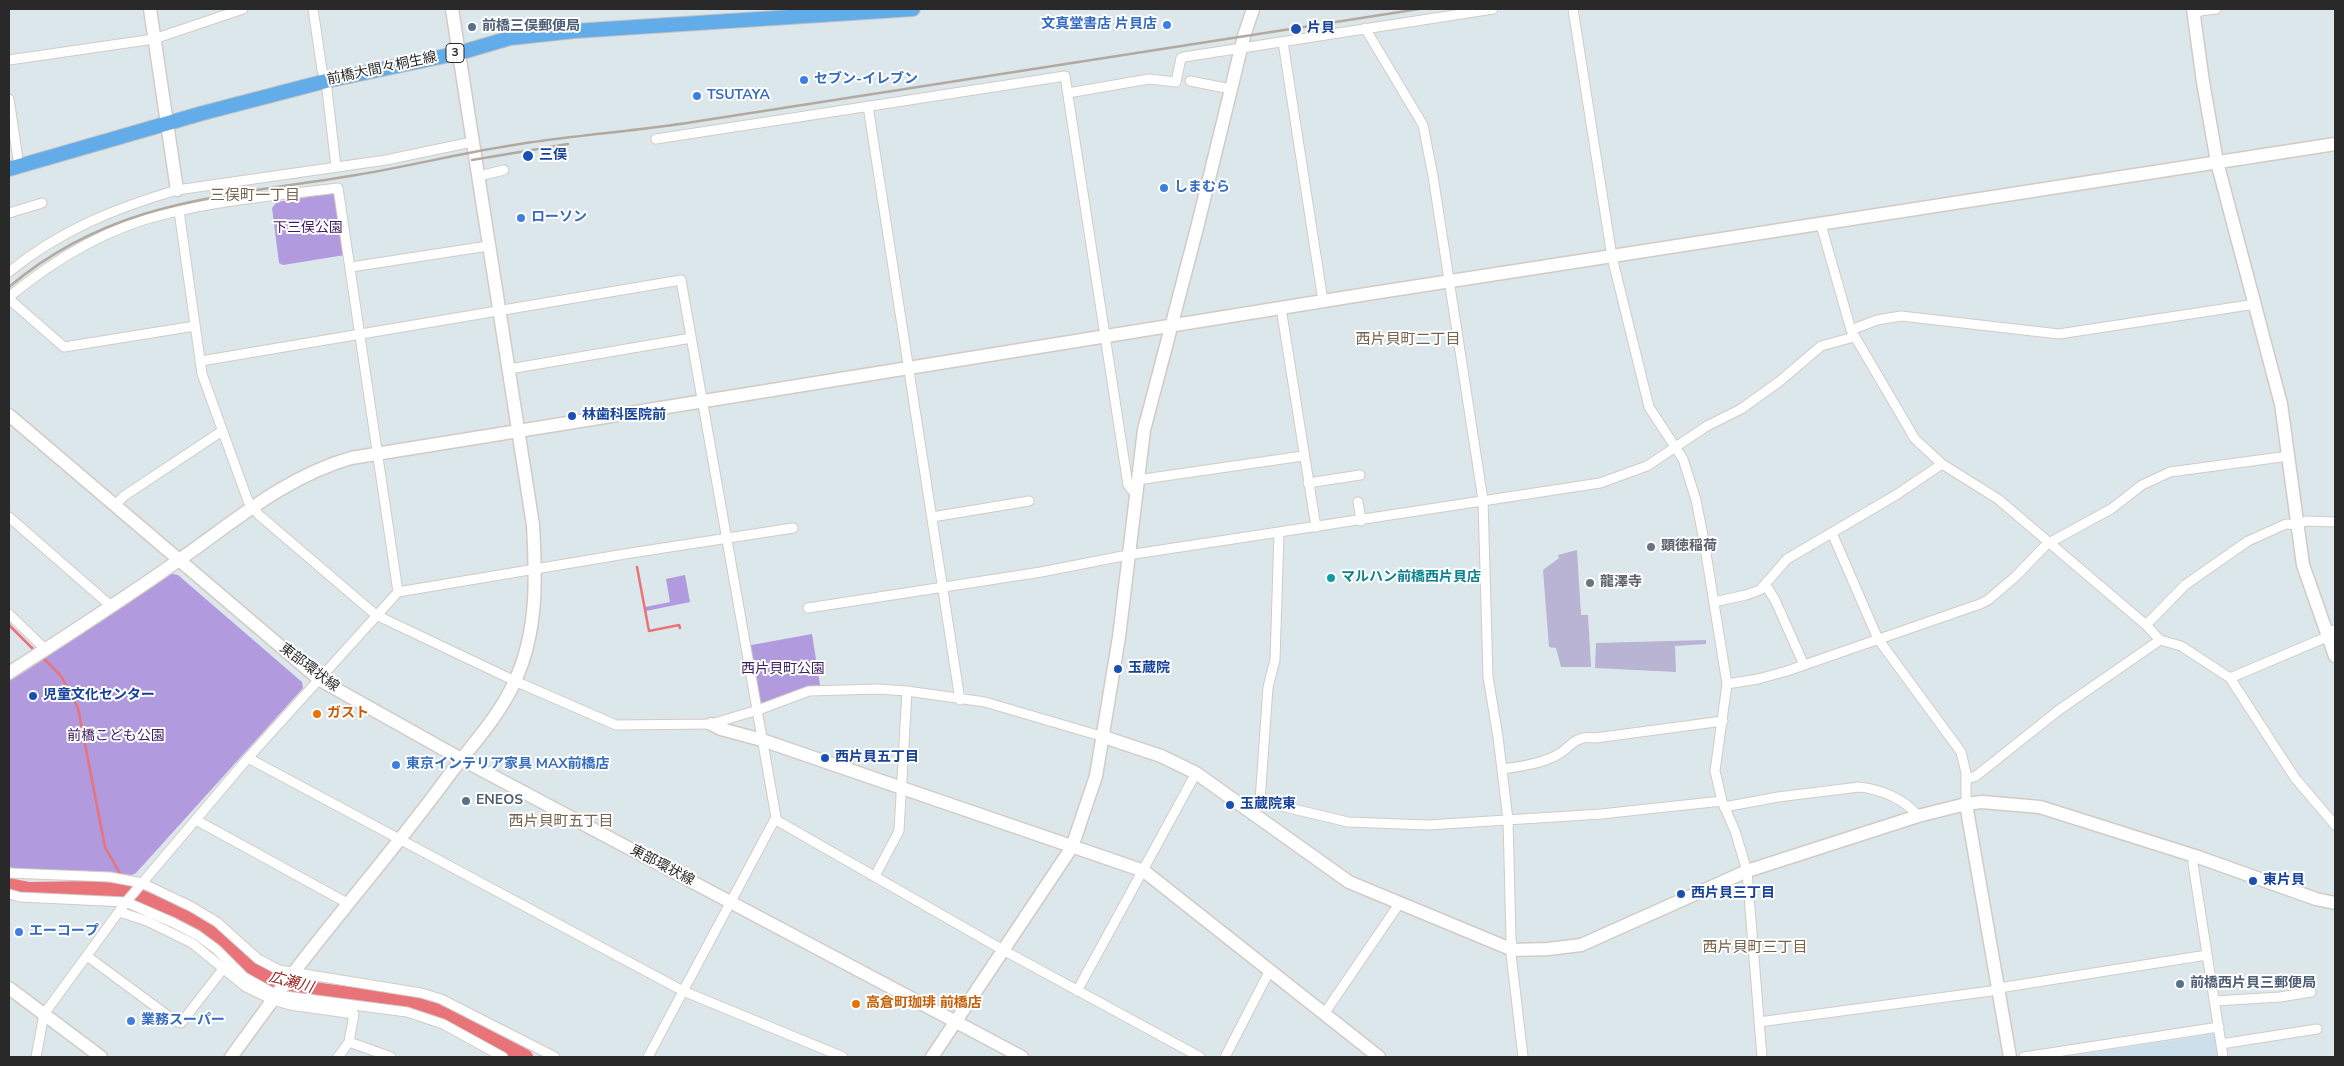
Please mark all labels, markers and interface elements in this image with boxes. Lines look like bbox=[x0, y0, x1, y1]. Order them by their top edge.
place label: 文真堂書店 片貝店 bbox=[1041, 17, 1157, 33]
place label: 前橋三俣郵便局 bbox=[482, 19, 580, 35]
marker: 文真堂書店 片貝店 bbox=[1161, 19, 1173, 31]
marker: 前橋三俣郵便局 bbox=[466, 21, 478, 33]
place label: 片貝 bbox=[1307, 21, 1335, 37]
marker: 片貝 bbox=[1289, 22, 1303, 36]
road number: 3 bbox=[446, 44, 464, 62]
street label: 前橋大間々桐生線 bbox=[325, 49, 439, 89]
place label: セブン-イレブン bbox=[814, 72, 918, 88]
marker: セブン-イレブン bbox=[798, 74, 810, 86]
place label: TSUTAYA bbox=[707, 88, 770, 104]
marker: TSUTAYA bbox=[691, 90, 703, 102]
place label: 三俣 bbox=[539, 148, 567, 164]
marker: 三俣 bbox=[521, 149, 535, 163]
place label: しまむら bbox=[1174, 180, 1230, 196]
marker: しまむら bbox=[1158, 182, 1170, 194]
district label: 三俣町一丁目 bbox=[210, 187, 300, 205]
place label: ローソン bbox=[531, 210, 587, 226]
marker: ローソン bbox=[515, 212, 527, 224]
park label: 下三俣公園 bbox=[273, 221, 343, 237]
district label: 西片貝町二丁目 bbox=[1356, 331, 1460, 349]
place label: 林歯科医院前 bbox=[582, 408, 666, 424]
marker: 林歯科医院前 bbox=[566, 410, 578, 422]
place label: 顕徳稲荷 bbox=[1661, 539, 1717, 555]
marker: 顕徳稲荷 bbox=[1645, 541, 1657, 553]
place label: マルハン前橋西片貝店 bbox=[1341, 570, 1481, 586]
marker: マルハン前橋西片貝店 bbox=[1325, 572, 1337, 584]
place label: 龍澤寺 bbox=[1600, 575, 1642, 591]
marker: 龍澤寺 bbox=[1584, 577, 1596, 589]
street label: 東部環状線 bbox=[276, 640, 342, 696]
place label: 玉蔵院 bbox=[1128, 661, 1170, 677]
park label: 西片貝町公園 bbox=[741, 662, 825, 678]
marker: 玉蔵院 bbox=[1112, 663, 1124, 675]
place label: 児童文化センター bbox=[43, 688, 155, 704]
marker: 児童文化センター bbox=[27, 690, 39, 702]
place label: ガスト bbox=[327, 706, 369, 722]
marker: ガスト bbox=[311, 708, 323, 720]
park label: 前橋こども公園 bbox=[67, 729, 165, 745]
place label: 西片貝五丁目 bbox=[835, 750, 919, 766]
marker: 西片貝五丁目 bbox=[819, 752, 831, 764]
place label: 東京インテリア家具 MAX前橋店 bbox=[406, 757, 610, 773]
marker: 東京インテリア家具 MAX前橋店 bbox=[390, 759, 402, 771]
place label: ENEOS bbox=[476, 793, 523, 809]
marker: ENEOS bbox=[460, 795, 472, 807]
place label: 玉蔵院東 bbox=[1240, 797, 1296, 813]
marker: 玉蔵院東 bbox=[1224, 799, 1236, 811]
district label: 西片貝町五丁目 bbox=[509, 813, 613, 831]
street label: 東部環状線 bbox=[627, 842, 697, 890]
place label: 東片貝 bbox=[2263, 873, 2305, 889]
marker: 東片貝 bbox=[2247, 875, 2259, 887]
place label: 西片貝三丁目 bbox=[1691, 886, 1775, 902]
marker: 西片貝三丁目 bbox=[1675, 888, 1687, 900]
place label: エーコープ bbox=[29, 924, 99, 940]
marker: エーコープ bbox=[13, 926, 25, 938]
district label: 西片貝町三丁目 bbox=[1703, 939, 1807, 957]
water label: 広瀬川 bbox=[267, 968, 315, 998]
place label: 前橋西片貝三郵便局 bbox=[2190, 976, 2316, 992]
marker: 前橋西片貝三郵便局 bbox=[2174, 978, 2186, 990]
place label: 高倉町珈琲 前橋店 bbox=[866, 996, 982, 1012]
marker: 高倉町珈琲 前橋店 bbox=[850, 998, 862, 1010]
place label: 業務スーパー bbox=[141, 1013, 225, 1029]
marker: 業務スーパー bbox=[125, 1015, 137, 1027]

